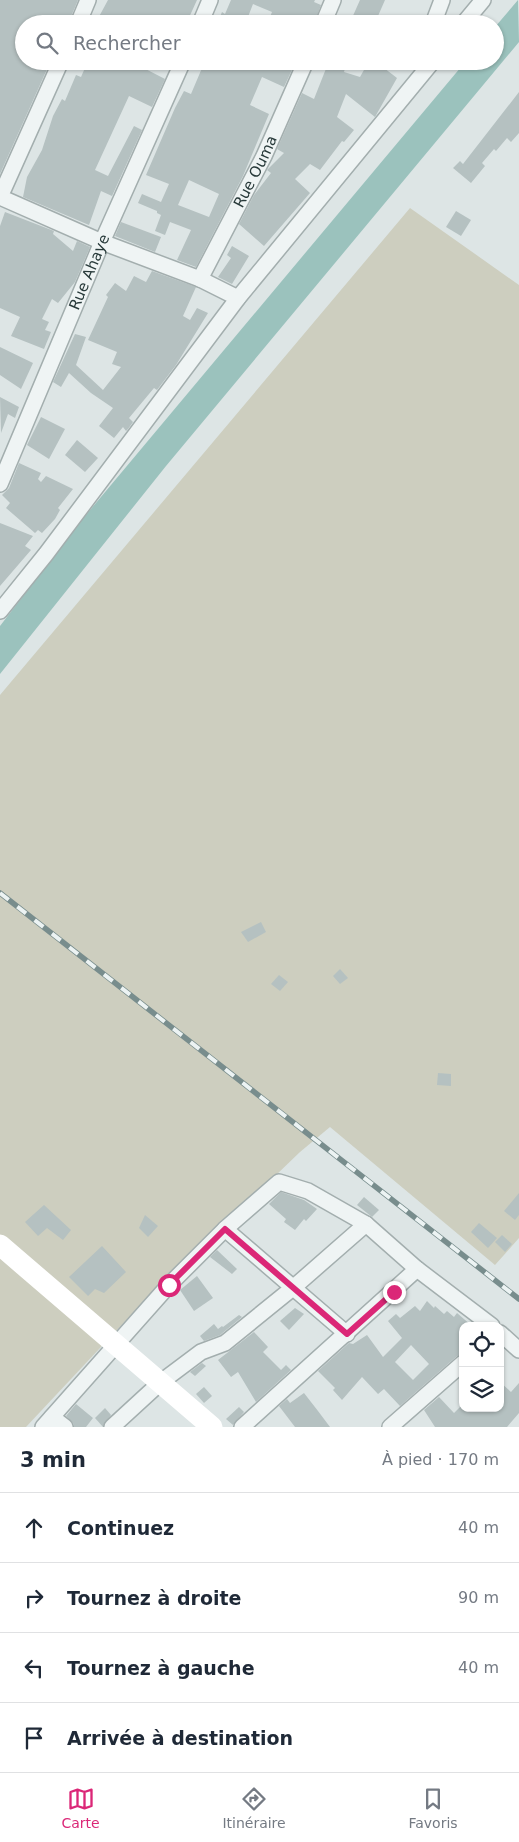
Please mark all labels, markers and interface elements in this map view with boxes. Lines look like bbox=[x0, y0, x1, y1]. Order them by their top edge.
search box bbox=[15, 15, 504, 70]
icon: search bbox=[33, 29, 61, 57]
text: Rechercher bbox=[73, 32, 181, 54]
street label: Rue Ouma bbox=[230, 133, 281, 211]
street label: Rue Ahaye bbox=[65, 231, 113, 313]
route start bbox=[158, 1274, 181, 1297]
route end bbox=[383, 1281, 406, 1304]
map controls bbox=[459, 1322, 504, 1412]
button: locate bbox=[459, 1322, 504, 1367]
button: layers bbox=[459, 1367, 504, 1412]
text: 3 min bbox=[20, 1448, 86, 1472]
text: À pied · 170 m bbox=[382, 1450, 499, 1469]
icon: ahead bbox=[20, 1514, 48, 1542]
text: Continuez bbox=[67, 1517, 174, 1539]
text: 40 m bbox=[458, 1518, 499, 1537]
icon: right bbox=[20, 1584, 48, 1612]
text: Tournez à droite bbox=[67, 1587, 241, 1609]
text: 90 m bbox=[458, 1588, 499, 1607]
icon: left bbox=[20, 1654, 48, 1682]
text: Tournez à gauche bbox=[67, 1657, 255, 1679]
text: 40 m bbox=[458, 1658, 499, 1677]
icon: arrive bbox=[20, 1724, 48, 1752]
text: Arrivée à destination bbox=[67, 1727, 293, 1749]
tab: Carte bbox=[61, 1785, 100, 1831]
tab: Itinéraire bbox=[222, 1785, 286, 1831]
tab: Favoris bbox=[408, 1785, 458, 1831]

